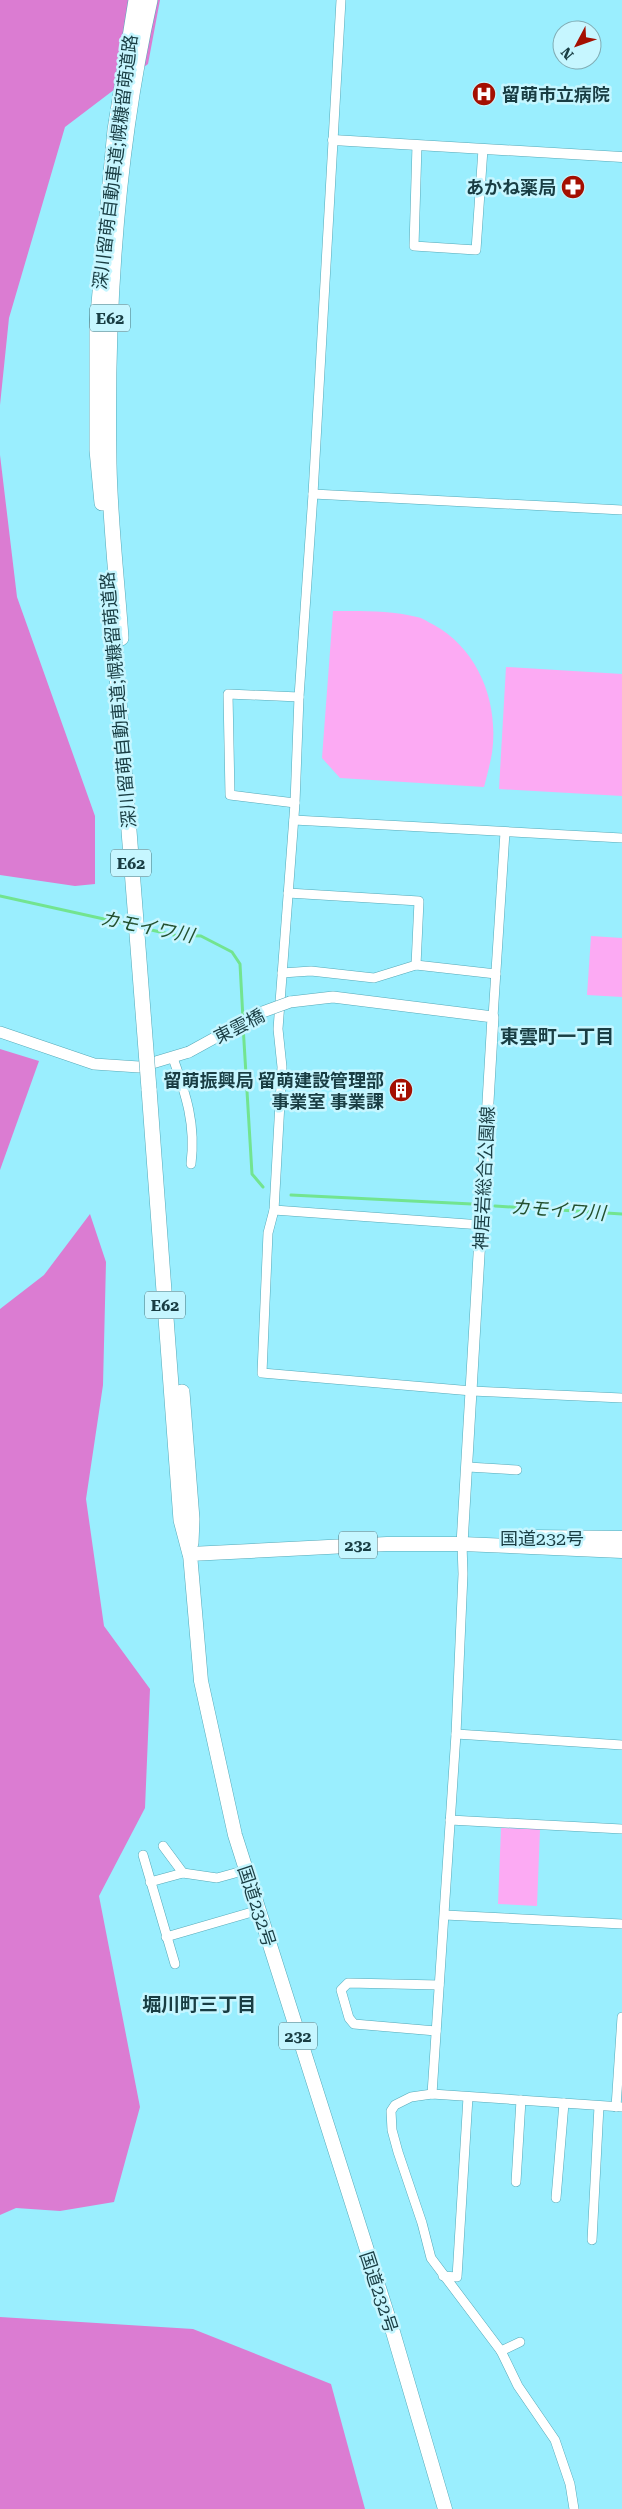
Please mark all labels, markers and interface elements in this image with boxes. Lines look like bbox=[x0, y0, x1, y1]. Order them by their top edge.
north arrow bbox=[552, 20, 602, 70]
street label: 深川留萌自動車道;幌糠留萌道路 bbox=[89, 33, 141, 291]
text: N bbox=[557, 44, 577, 63]
hospital icon: 留萌市立病院 bbox=[471, 81, 497, 107]
place label: 留萌市立病院 bbox=[502, 84, 610, 105]
pharmacy icon: あかね薬局 bbox=[560, 174, 586, 200]
place label: あかね薬局 bbox=[466, 177, 556, 198]
road number: E62 bbox=[90, 304, 130, 332]
street label: 深川留萌自動車道;幌糠留萌道路 bbox=[96, 571, 140, 829]
road number: E62 bbox=[111, 850, 151, 876]
water label: カモイワ川 bbox=[98, 907, 198, 948]
street label: 東雲橋 bbox=[210, 1004, 268, 1048]
district label: 東雲町一丁目 bbox=[500, 1025, 614, 1048]
place label: 留萌振興局 留萌建設管理部 事業室 事業課 bbox=[163, 1070, 384, 1112]
building icon: 留萌振興局 留萌建設管理部 事業室 事業課 bbox=[388, 1077, 414, 1103]
street label: 神居岩総合公園線 bbox=[470, 1106, 498, 1250]
water label: カモイワ川 bbox=[510, 1195, 608, 1225]
road number: E62 bbox=[145, 1292, 185, 1318]
street label: 国道232号 bbox=[500, 1528, 584, 1549]
road number: 232 bbox=[339, 1532, 377, 1558]
street label: 国道232号 bbox=[234, 1863, 280, 1949]
district label: 堀川町三丁目 bbox=[142, 1993, 256, 2016]
road number: 232 bbox=[279, 2022, 317, 2050]
street label: 国道232号 bbox=[356, 2249, 402, 2335]

